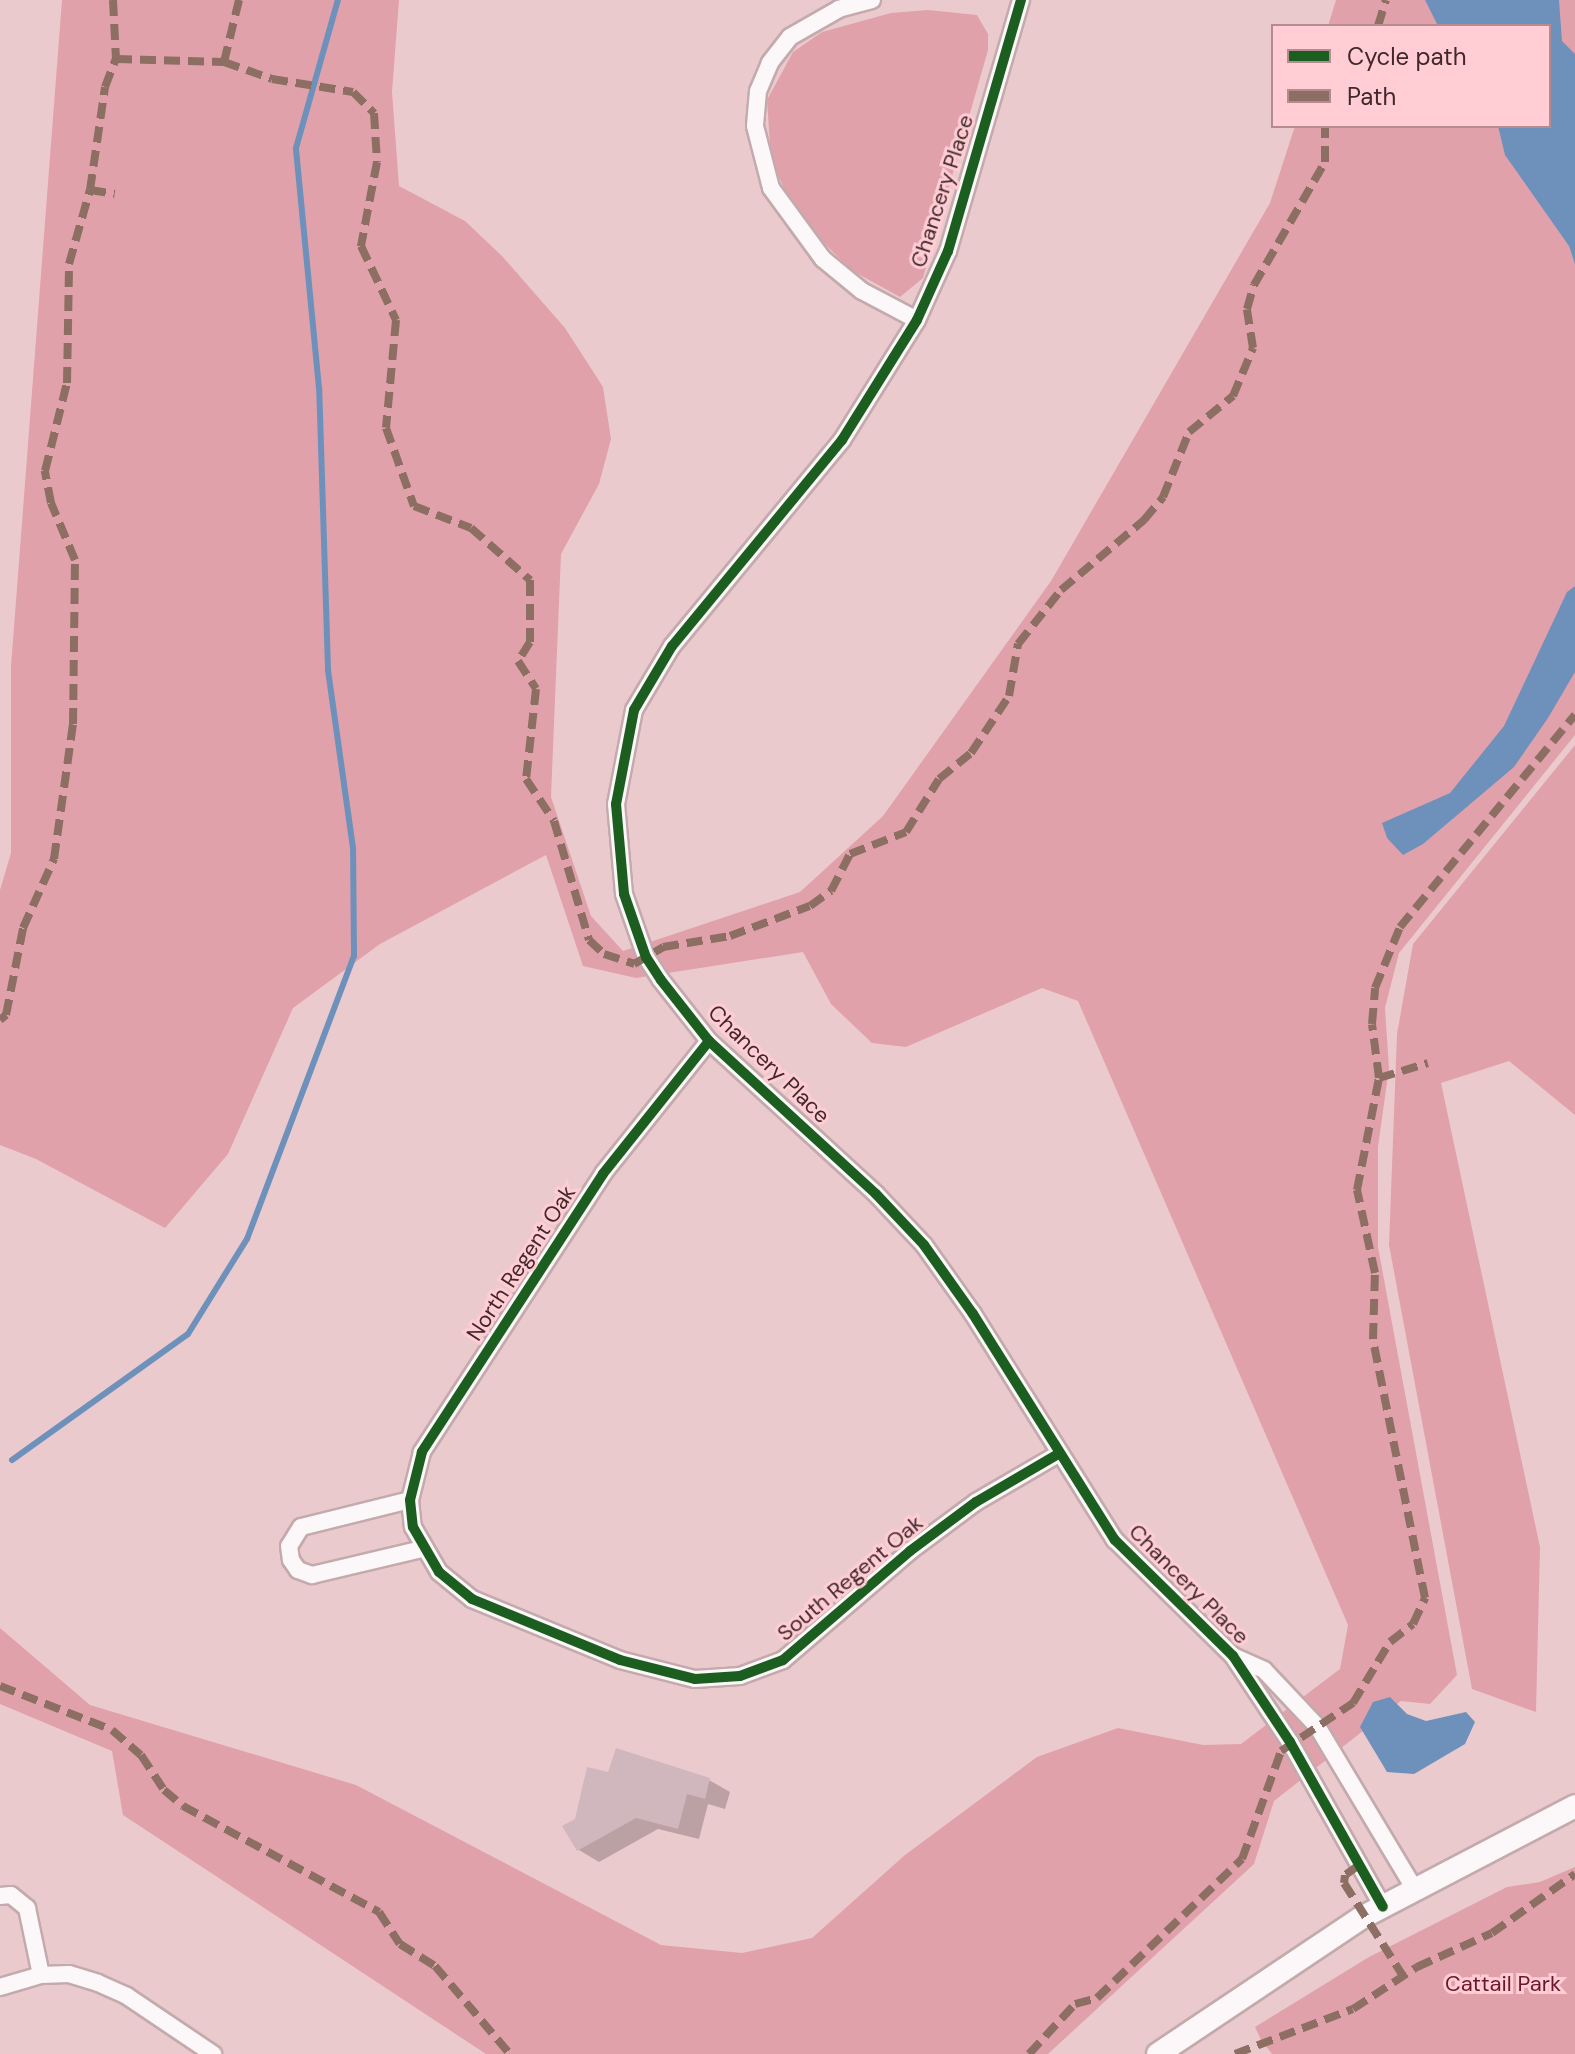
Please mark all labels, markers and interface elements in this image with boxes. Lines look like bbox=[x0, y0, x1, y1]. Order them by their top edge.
legend bbox=[1271, 24, 1551, 128]
text: Cycle path bbox=[1347, 41, 1466, 72]
text: Path bbox=[1347, 81, 1396, 112]
street label: Chancery Place bbox=[905, 111, 979, 271]
street label: Chancery Place bbox=[703, 999, 835, 1129]
street label: North Regent Oak bbox=[461, 1180, 581, 1346]
street label: South Regent Oak bbox=[772, 1509, 928, 1647]
street label: Chancery Place bbox=[1123, 1518, 1255, 1650]
park label: Cattail Park bbox=[1445, 1971, 1561, 1997]

